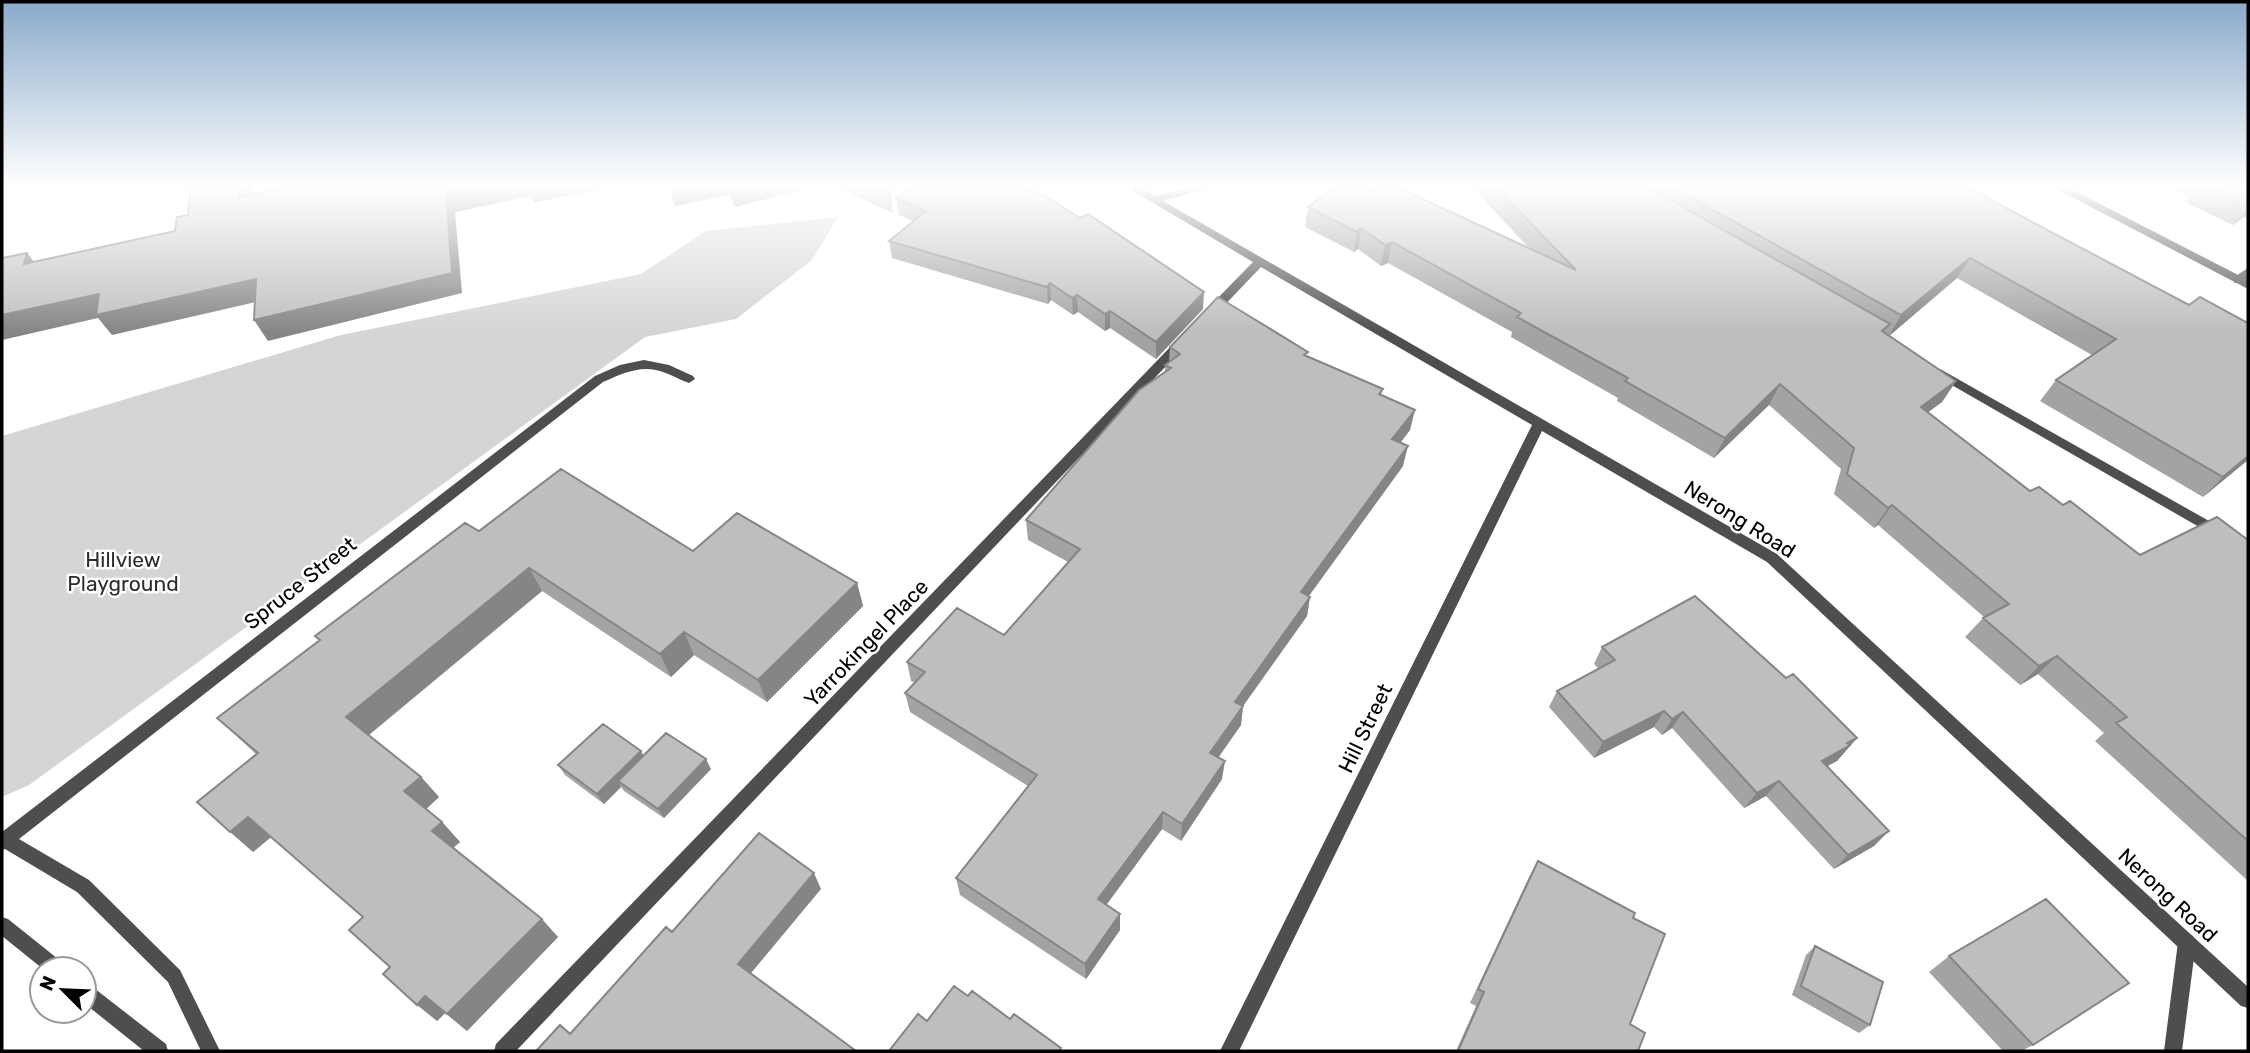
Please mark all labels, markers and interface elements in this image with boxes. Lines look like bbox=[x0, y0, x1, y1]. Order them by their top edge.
street label: Nerong Road bbox=[1680, 475, 1800, 563]
street label: Spruce Street bbox=[239, 531, 361, 635]
park label: Hillview Playground bbox=[67, 547, 179, 596]
street label: Yarrokingel Place bbox=[799, 574, 933, 712]
street label: Hill Street bbox=[1333, 679, 1397, 777]
street label: Nerong Road bbox=[2113, 843, 2223, 947]
north arrow bbox=[28, 955, 98, 1025]
text: N bbox=[35, 972, 61, 994]

